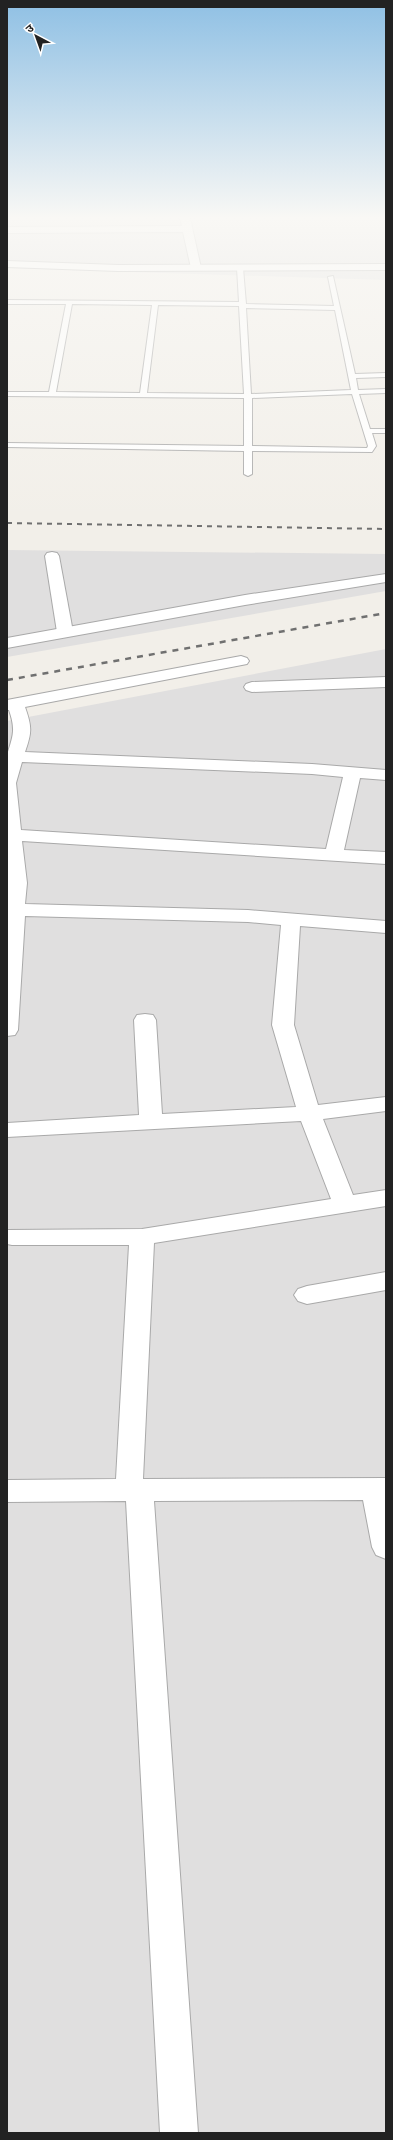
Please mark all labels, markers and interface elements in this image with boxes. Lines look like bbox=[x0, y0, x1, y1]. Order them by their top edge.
north arrow bbox=[16, 16, 56, 56]
text: उ bbox=[23, 21, 37, 36]

